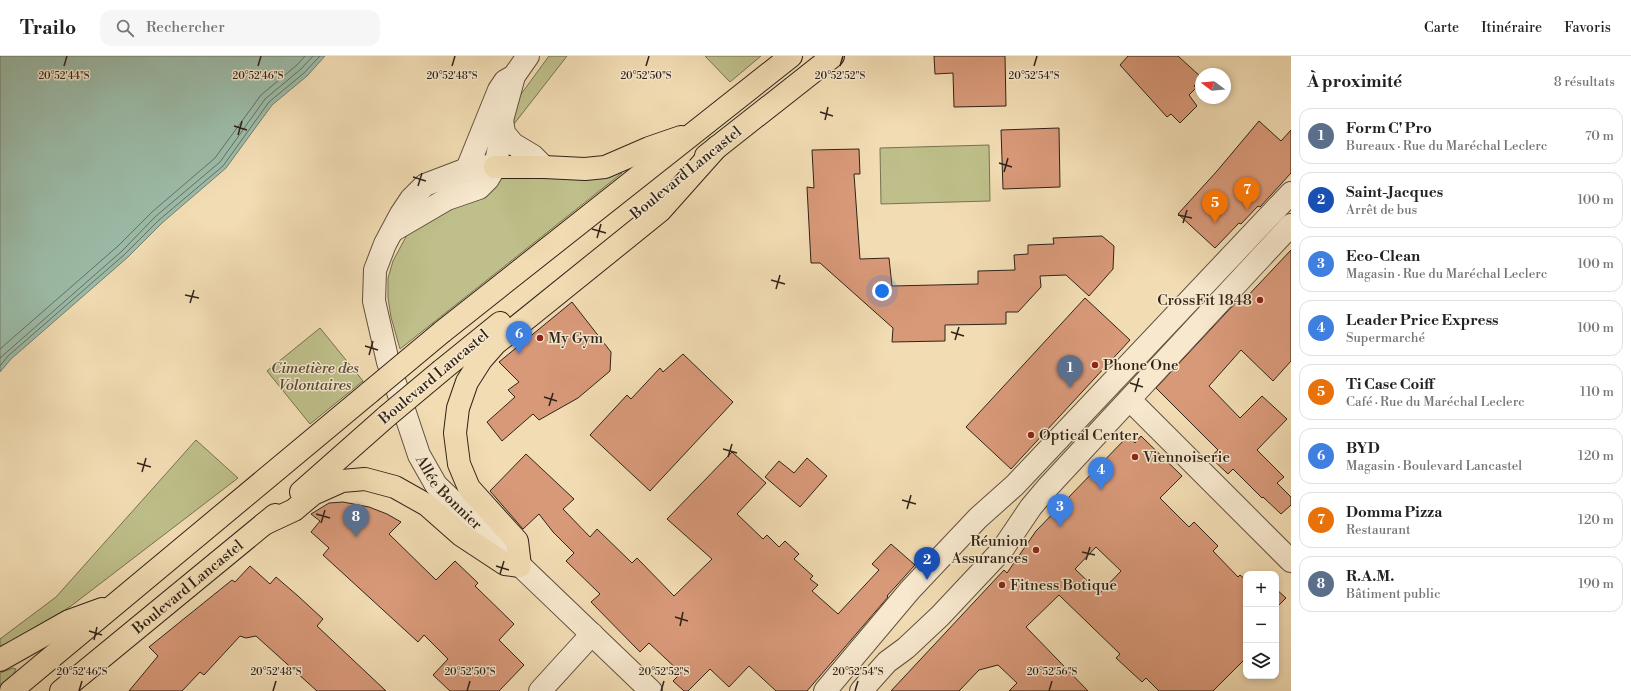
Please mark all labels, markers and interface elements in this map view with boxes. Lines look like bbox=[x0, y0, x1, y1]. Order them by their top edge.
search box bbox=[100, 10, 380, 46]
text: Trailo bbox=[20, 16, 76, 40]
icon: search bbox=[114, 17, 136, 39]
text: Rechercher bbox=[146, 18, 225, 37]
text: Carte bbox=[1424, 19, 1459, 37]
text: Itinéraire bbox=[1481, 19, 1542, 37]
text: Favoris bbox=[1564, 19, 1611, 37]
north arrow bbox=[1195, 68, 1231, 104]
text: 20°52'44"S bbox=[38, 70, 90, 82]
text: 20°52'46"S bbox=[232, 70, 284, 82]
text: 20°52'48"S bbox=[426, 70, 478, 82]
text: 20°52'50"S bbox=[620, 70, 672, 82]
text: 20°52'52"S bbox=[815, 70, 865, 82]
text: 20°52'54"S bbox=[1009, 70, 1060, 82]
text: À proximité bbox=[1307, 71, 1402, 93]
text: 8 résultats bbox=[1554, 74, 1615, 90]
text: Form C' Pro bbox=[1346, 119, 1432, 138]
street label: Boulevard Lancastel bbox=[626, 122, 746, 224]
text: 1 bbox=[1318, 128, 1324, 144]
text: 70 m bbox=[1585, 128, 1614, 144]
text: Bureaux · Rue du Maréchal Leclerc bbox=[1346, 138, 1547, 154]
pin: 7 bbox=[1234, 177, 1260, 210]
text: Saint-Jacques bbox=[1346, 183, 1443, 202]
pin: 5 bbox=[1202, 190, 1228, 223]
text: 2 bbox=[1317, 192, 1325, 208]
text: 100 m bbox=[1578, 192, 1614, 208]
text: Arrêt de bus bbox=[1346, 202, 1417, 218]
text: Eco-Clean bbox=[1346, 247, 1420, 266]
text: 3 bbox=[1317, 256, 1325, 272]
text: 100 m bbox=[1578, 256, 1614, 272]
text: Magasin · Rue du Maréchal Leclerc bbox=[1346, 266, 1547, 282]
your location bbox=[872, 281, 892, 301]
place label: CrossFit 1848 bbox=[1157, 291, 1252, 310]
marker: CrossFit 1848 bbox=[1255, 295, 1265, 305]
text: Leader Price Express bbox=[1346, 311, 1499, 330]
text: 4 bbox=[1317, 320, 1325, 336]
text: 100 m bbox=[1578, 320, 1614, 336]
pin: 6 bbox=[506, 321, 532, 354]
street label: Boulevard Lancastel bbox=[374, 325, 493, 429]
place label: My Gym bbox=[548, 329, 603, 348]
text: Supermarché bbox=[1346, 330, 1425, 346]
marker: My Gym bbox=[535, 333, 545, 343]
pin: 1 bbox=[1057, 355, 1083, 388]
place label: Phone One bbox=[1103, 356, 1178, 375]
park label: Cimetière des Volontaires bbox=[271, 359, 359, 395]
marker: Phone One bbox=[1090, 360, 1100, 370]
text: Ti Case Coiff bbox=[1346, 375, 1434, 394]
text: 5 bbox=[1317, 384, 1325, 400]
text: 110 m bbox=[1580, 384, 1614, 400]
text: Café · Rue du Maréchal Leclerc bbox=[1346, 394, 1525, 410]
place label: Optical Center bbox=[1039, 426, 1139, 445]
marker: Optical Center bbox=[1026, 430, 1036, 440]
text: BYD bbox=[1346, 439, 1380, 458]
place label: Viennoiserie bbox=[1142, 448, 1230, 467]
text: 6 bbox=[1317, 448, 1325, 464]
text: 120 m bbox=[1578, 448, 1614, 464]
street label: Allée Bonnier bbox=[411, 451, 487, 534]
marker: Viennoiserie bbox=[1130, 452, 1140, 462]
pin: 4 bbox=[1088, 457, 1114, 490]
text: Magasin · Boulevard Lancastel bbox=[1346, 458, 1522, 474]
pin: 3 bbox=[1047, 494, 1073, 527]
text: Domma Pizza bbox=[1346, 503, 1442, 522]
pin: 8 bbox=[343, 504, 369, 537]
text: 7 bbox=[1317, 512, 1325, 528]
text: 120 m bbox=[1578, 512, 1614, 528]
text: Restaurant bbox=[1346, 522, 1411, 538]
place label: Réunion Assurances bbox=[950, 532, 1028, 568]
street label: Boulevard Lancastel bbox=[128, 535, 247, 639]
marker: Réunion Assurances bbox=[1031, 545, 1041, 555]
pin: 2 bbox=[914, 547, 940, 580]
text: R.A.M. bbox=[1346, 567, 1394, 586]
map controls bbox=[1243, 571, 1279, 679]
button: + bbox=[1243, 571, 1279, 607]
place label: Fitness Botique bbox=[1010, 576, 1117, 595]
text: 8 bbox=[1317, 576, 1325, 592]
text: 190 m bbox=[1578, 576, 1614, 592]
marker: Fitness Botique bbox=[997, 580, 1007, 590]
text: Bâtiment public bbox=[1346, 586, 1441, 602]
button: − bbox=[1243, 607, 1279, 643]
button: layers bbox=[1243, 643, 1279, 679]
text: 20°52'46"S bbox=[56, 666, 108, 678]
text: 20°52'48"S bbox=[250, 666, 302, 678]
text: 20°52'50"S bbox=[444, 666, 496, 678]
text: 20°52'52"S bbox=[639, 666, 689, 678]
text: 20°52'54"S bbox=[833, 666, 884, 678]
text: 20°52'56"S bbox=[1027, 666, 1078, 678]

